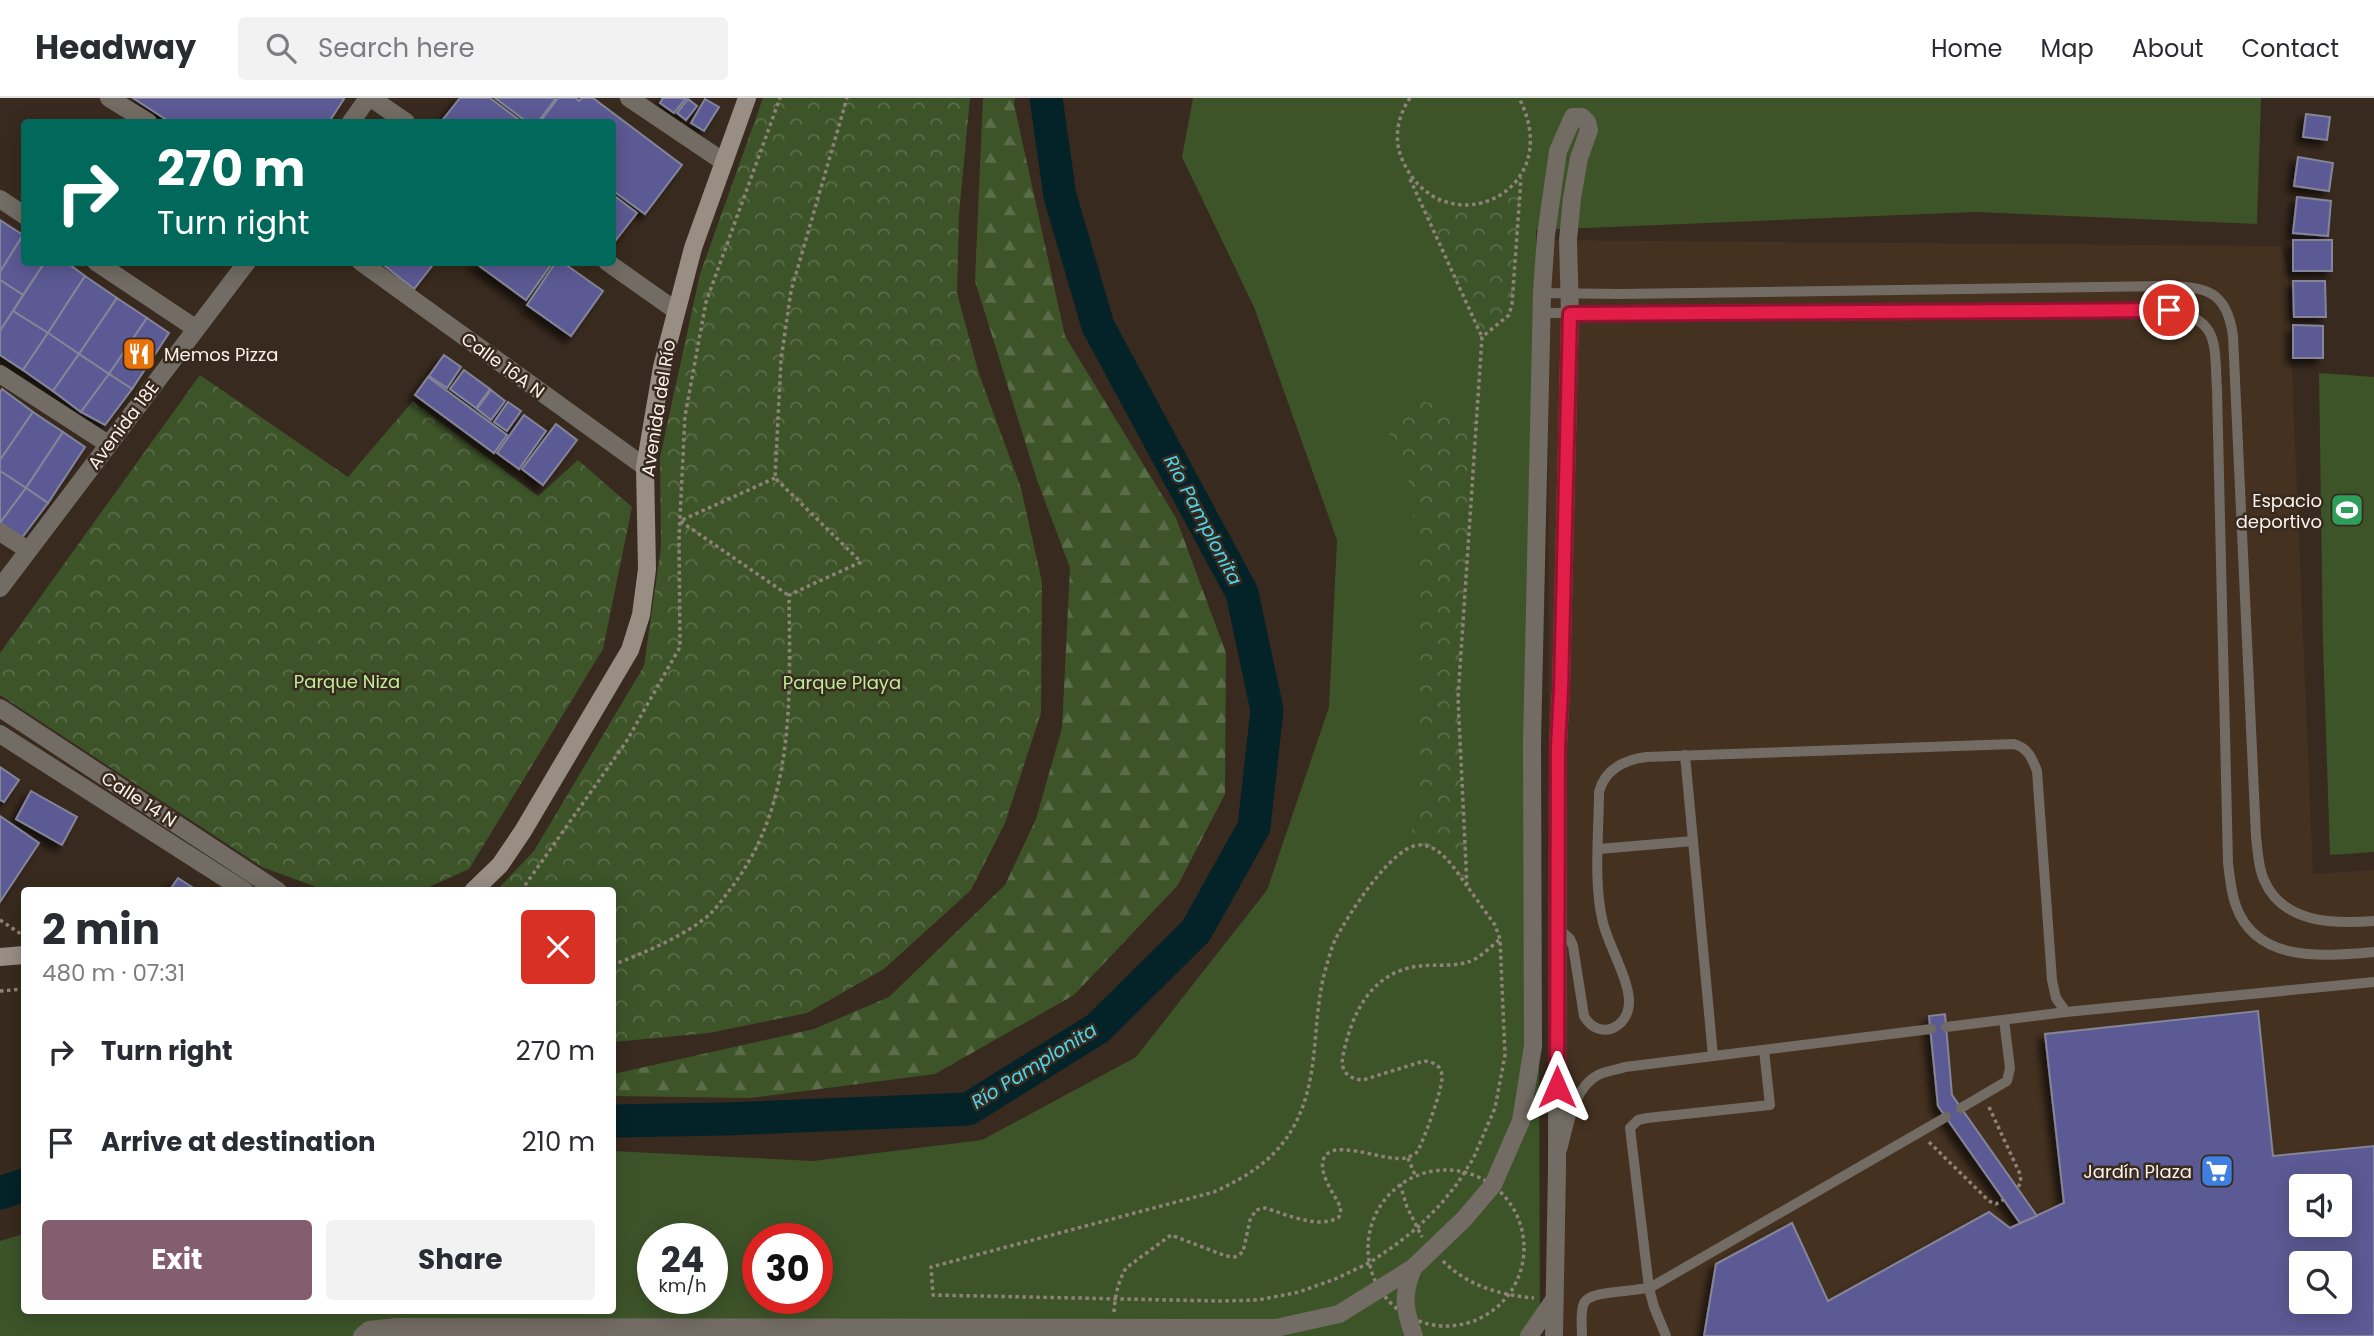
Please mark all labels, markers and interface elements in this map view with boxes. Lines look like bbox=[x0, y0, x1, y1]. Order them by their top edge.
search box bbox=[238, 17, 728, 80]
text: Headway bbox=[35, 24, 196, 71]
icon: search bbox=[262, 29, 300, 67]
text: Search here bbox=[318, 30, 475, 66]
text: Home bbox=[1931, 32, 2003, 65]
text: Map bbox=[2041, 32, 2094, 65]
text: About bbox=[2132, 32, 2203, 65]
text: Contact bbox=[2241, 32, 2339, 65]
text: 270 m bbox=[157, 135, 305, 203]
icon: right bbox=[42, 147, 133, 238]
text: Turn right bbox=[157, 200, 309, 245]
pin bbox=[2139, 280, 2199, 340]
icon: arrive bbox=[2150, 291, 2188, 329]
street label: Calle 16A N bbox=[456, 326, 550, 404]
restaurant icon: Memos Pizza bbox=[120, 335, 158, 373]
street label: Avenida del Río bbox=[635, 338, 681, 478]
place label: Memos Pizza bbox=[164, 342, 278, 367]
street label: Avenida 18E bbox=[81, 376, 165, 474]
water label: Río Pamplonita bbox=[1157, 450, 1249, 590]
place label: Espacio deportivo bbox=[2236, 488, 2322, 534]
sports icon: Espacio deportivo bbox=[2328, 491, 2366, 529]
park label: Parque Niza bbox=[294, 669, 400, 694]
park label: Parque Playa bbox=[783, 670, 901, 695]
street label: Calle 14 N bbox=[96, 765, 182, 833]
text: 2 min bbox=[42, 900, 160, 959]
button: close bbox=[521, 910, 595, 984]
text: 480 m · 07:31 bbox=[42, 957, 185, 989]
water label: Río Pamplonita bbox=[966, 1016, 1102, 1116]
icon: right bbox=[42, 1033, 80, 1071]
text: Turn right bbox=[101, 1033, 233, 1069]
text: 270 m bbox=[516, 1033, 595, 1069]
position arrow bbox=[1520, 1050, 1594, 1124]
icon: arrive bbox=[42, 1124, 80, 1162]
text: Arrive at destination bbox=[101, 1124, 376, 1160]
text: 210 m bbox=[522, 1124, 595, 1160]
supermarket icon: Jardín Plaza bbox=[2198, 1152, 2236, 1190]
place label: Jardín Plaza bbox=[2083, 1159, 2192, 1184]
map controls bbox=[2289, 1174, 2352, 1314]
button: sound bbox=[2289, 1174, 2352, 1237]
button: Exit bbox=[42, 1220, 312, 1300]
button: Share bbox=[326, 1220, 595, 1300]
speed limit sign: 30 bbox=[742, 1223, 833, 1314]
text: 24 bbox=[661, 1235, 704, 1284]
button: search bbox=[2289, 1251, 2352, 1314]
text: km/h bbox=[659, 1273, 706, 1298]

